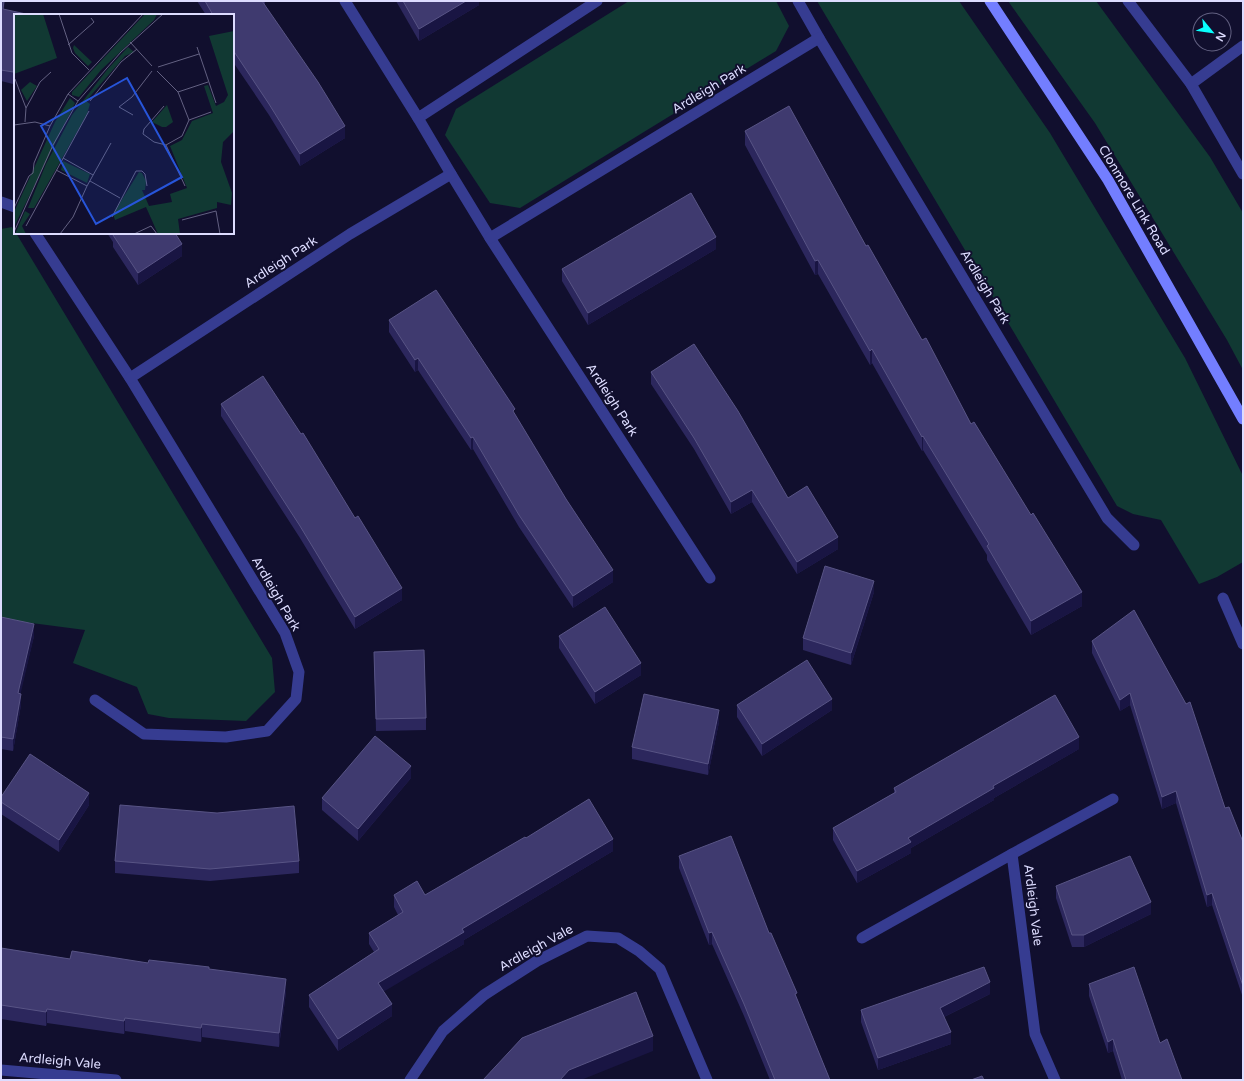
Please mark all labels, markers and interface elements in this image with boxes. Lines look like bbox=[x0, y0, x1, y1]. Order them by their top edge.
north arrow bbox=[1192, 12, 1232, 52]
inset map bbox=[14, 14, 234, 234]
text: N bbox=[1212, 30, 1228, 44]
street label: Ardleigh Park bbox=[669, 61, 749, 117]
street label: Clonmore Link Road bbox=[1095, 142, 1173, 258]
street label: Ardleigh Park bbox=[242, 232, 320, 292]
street label: Ardleigh Park bbox=[957, 247, 1013, 327]
street label: Ardleigh Park bbox=[582, 361, 642, 439]
street label: Ardleigh Park bbox=[248, 554, 304, 634]
street label: Ardleigh Vale bbox=[1020, 863, 1046, 947]
street label: Ardleigh Vale bbox=[496, 921, 576, 975]
street label: Ardleigh Vale bbox=[18, 1049, 102, 1073]

